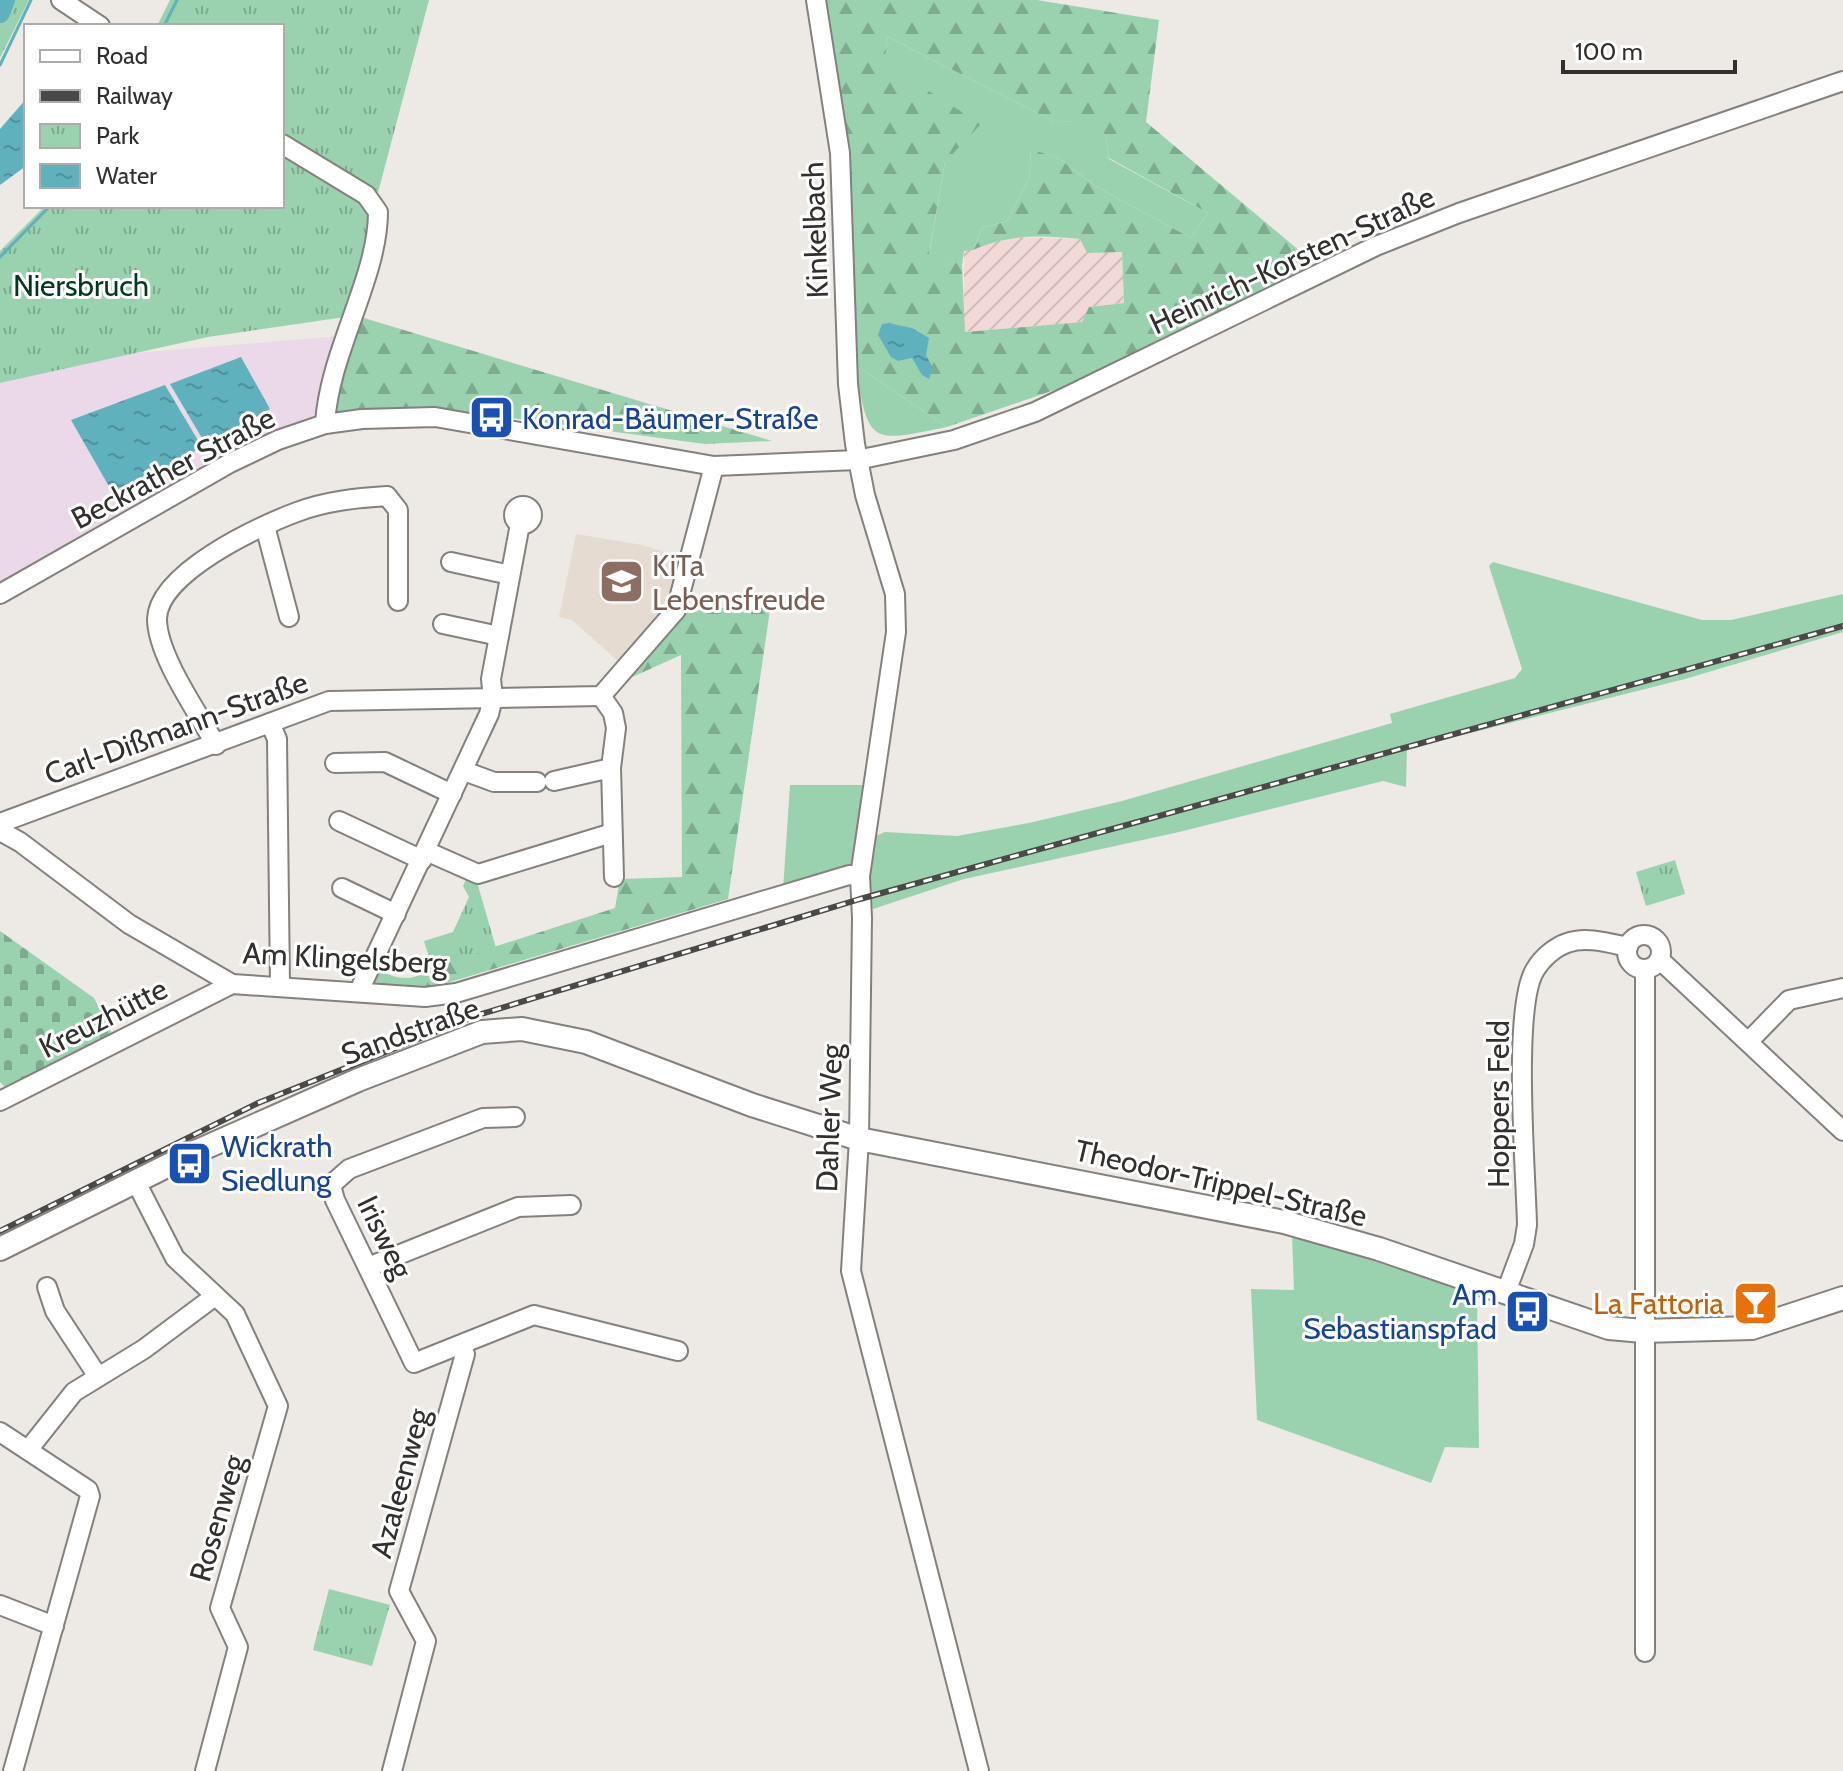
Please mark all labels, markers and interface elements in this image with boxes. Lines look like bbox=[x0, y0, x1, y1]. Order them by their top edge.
legend bbox=[24, 24, 284, 208]
scale bar bbox=[1563, 24, 1735, 74]
text: 100 m bbox=[1575, 37, 1643, 66]
text: Road bbox=[96, 41, 148, 70]
text: Railway bbox=[96, 81, 173, 110]
text: Park bbox=[96, 121, 139, 150]
text: Water bbox=[96, 161, 157, 190]
street label: Kinkelbach bbox=[794, 161, 836, 299]
street label: Heinrich-Korsten-Straße bbox=[1144, 178, 1440, 342]
park label: Niersbruch bbox=[13, 267, 149, 304]
bus stop icon: Konrad-Bäumer-Straße bbox=[467, 394, 515, 442]
street label: Beckrather Straße bbox=[65, 399, 281, 537]
place label: Konrad-Bäumer-Straße bbox=[522, 400, 819, 437]
place label: KiTa Lebensfreude bbox=[652, 547, 825, 618]
school or university icon: KiTa Lebensfreude bbox=[597, 558, 645, 606]
street label: Carl-Dißmann-Straße bbox=[39, 663, 313, 793]
street label: Am Klingelsberg bbox=[242, 934, 449, 982]
street label: Kreuzhütte bbox=[33, 970, 173, 1066]
street label: Sandstraße bbox=[336, 989, 484, 1073]
street label: Hoppers Feld bbox=[1480, 1020, 1517, 1188]
street label: Dahler Weg bbox=[808, 1042, 850, 1193]
place label: Wickrath Siedlung bbox=[221, 1128, 332, 1199]
street label: Theodor-Trippel-Straße bbox=[1072, 1131, 1370, 1235]
bus stop icon: Wickrath Siedlung bbox=[166, 1139, 214, 1187]
street label: Irisweg bbox=[349, 1190, 421, 1285]
place label: Am Sebastianspfad bbox=[1303, 1276, 1497, 1347]
bar icon: La Fattoria bbox=[1731, 1279, 1779, 1327]
place label: La Fattoria bbox=[1593, 1285, 1725, 1322]
bus stop icon: Am Sebastianspfad bbox=[1504, 1287, 1552, 1335]
street label: Azaleenweg bbox=[362, 1403, 438, 1562]
street label: Rosenweg bbox=[181, 1449, 253, 1586]

